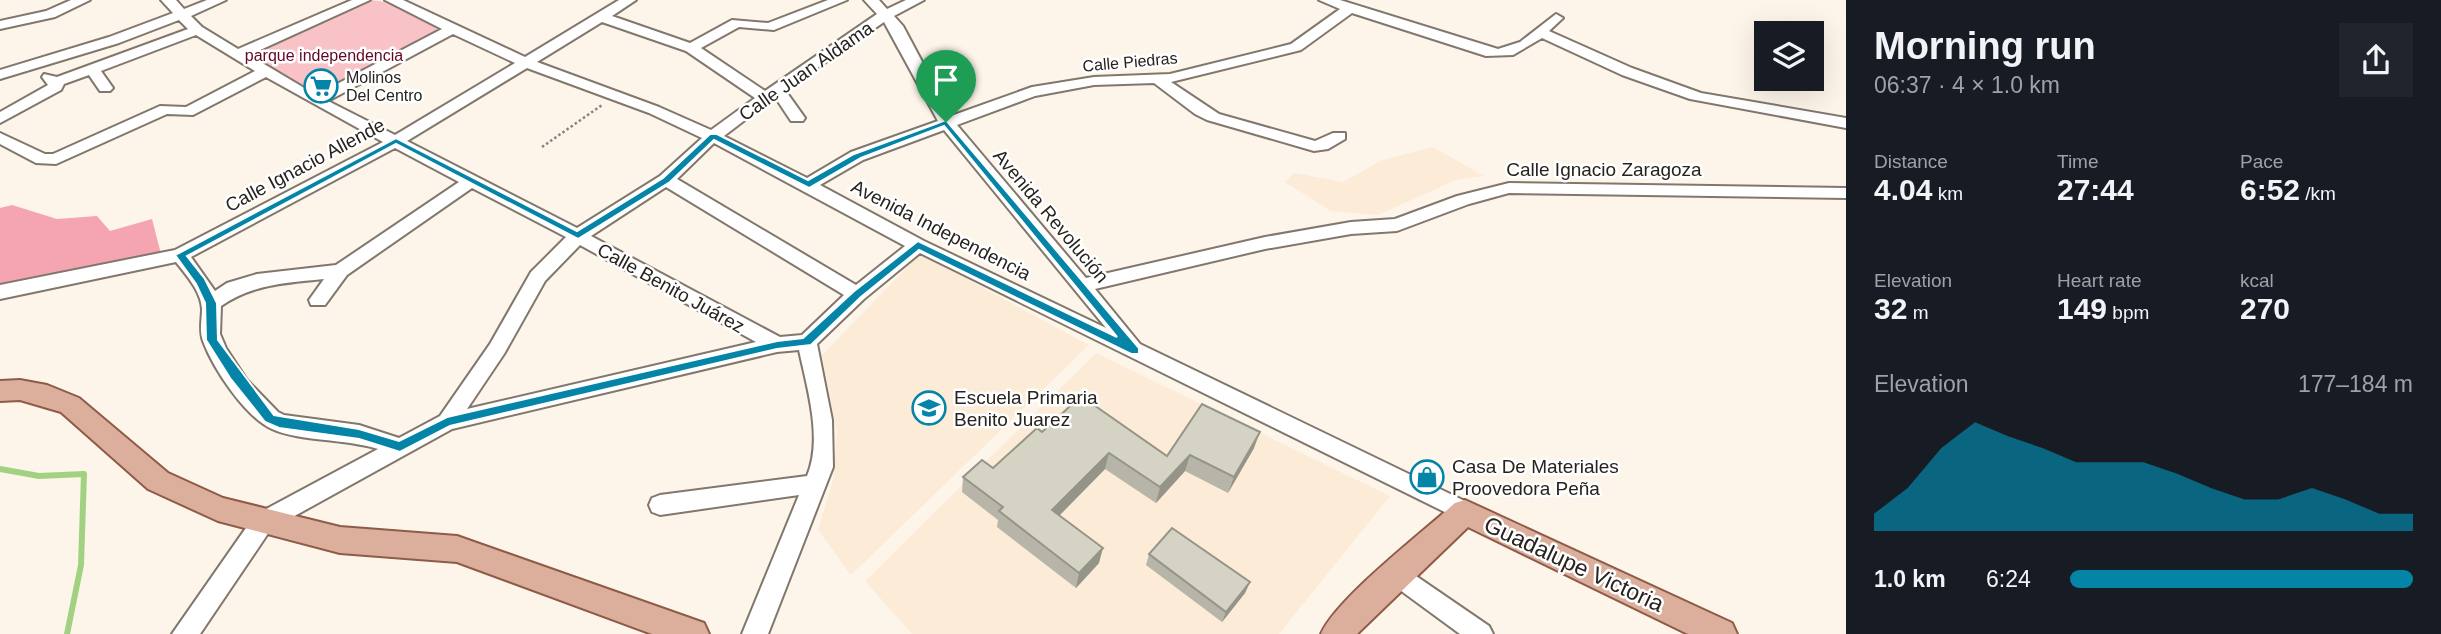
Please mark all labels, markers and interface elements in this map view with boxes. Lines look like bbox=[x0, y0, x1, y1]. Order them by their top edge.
street label: Calle Juan Aldama bbox=[735, 17, 877, 125]
map controls bbox=[1754, 21, 1824, 91]
button: layers bbox=[1754, 21, 1824, 91]
button: share bbox=[2339, 23, 2413, 97]
text: Morning run bbox=[1874, 25, 2096, 67]
park label: parque independencia bbox=[245, 47, 403, 64]
street label: Calle Piedras bbox=[1082, 49, 1178, 75]
pin bbox=[916, 50, 976, 122]
icon: arrive bbox=[927, 61, 965, 99]
supermarket icon: Molinos Del Centro bbox=[302, 67, 340, 105]
place label: Molinos Del Centro bbox=[346, 69, 423, 104]
text: 06:37 · 4 × 1.0 km bbox=[1874, 72, 2060, 98]
street label: Calle Ignacio Allende bbox=[222, 114, 388, 216]
street label: Avenida Revolución bbox=[989, 145, 1113, 287]
text: Distance bbox=[1874, 151, 1948, 172]
text: Time bbox=[2057, 151, 2099, 172]
text: Pace bbox=[2240, 151, 2283, 172]
street label: Calle Ignacio Zaragoza bbox=[1506, 159, 1702, 180]
text: 4.04 bbox=[1874, 173, 1932, 206]
text: 27:44 bbox=[2057, 173, 2134, 206]
text: 6:52 bbox=[2240, 173, 2300, 206]
street label: Avenida Independencia bbox=[848, 176, 1034, 285]
text: km bbox=[1932, 183, 1963, 204]
text: /km bbox=[2300, 183, 2336, 204]
street label: Calle Benito Juárez bbox=[594, 239, 748, 337]
text: Elevation bbox=[1874, 270, 1952, 291]
text: Heart rate bbox=[2057, 270, 2141, 291]
text: kcal bbox=[2240, 270, 2274, 291]
text: 32 bbox=[1874, 292, 1907, 325]
text: 149 bbox=[2057, 292, 2107, 325]
text: 270 bbox=[2240, 292, 2290, 325]
text: m bbox=[1907, 302, 1928, 323]
text: bpm bbox=[2107, 302, 2149, 323]
text: Elevation bbox=[1874, 371, 1969, 397]
text: 177–184 m bbox=[2298, 371, 2413, 397]
place label: Escuela Primaria Benito Juarez bbox=[954, 387, 1098, 430]
school or university icon: Escuela Primaria Benito Juarez bbox=[910, 389, 948, 427]
place label: Casa De Materiales Proovedora Peña bbox=[1452, 456, 1619, 499]
shop icon: Casa De Materiales Proovedora Peña bbox=[1408, 458, 1446, 496]
street label: Guadalupe Victoria bbox=[1480, 511, 1668, 617]
text: 1.0 km bbox=[1874, 566, 1946, 592]
text: 6:24 bbox=[1986, 566, 2031, 592]

